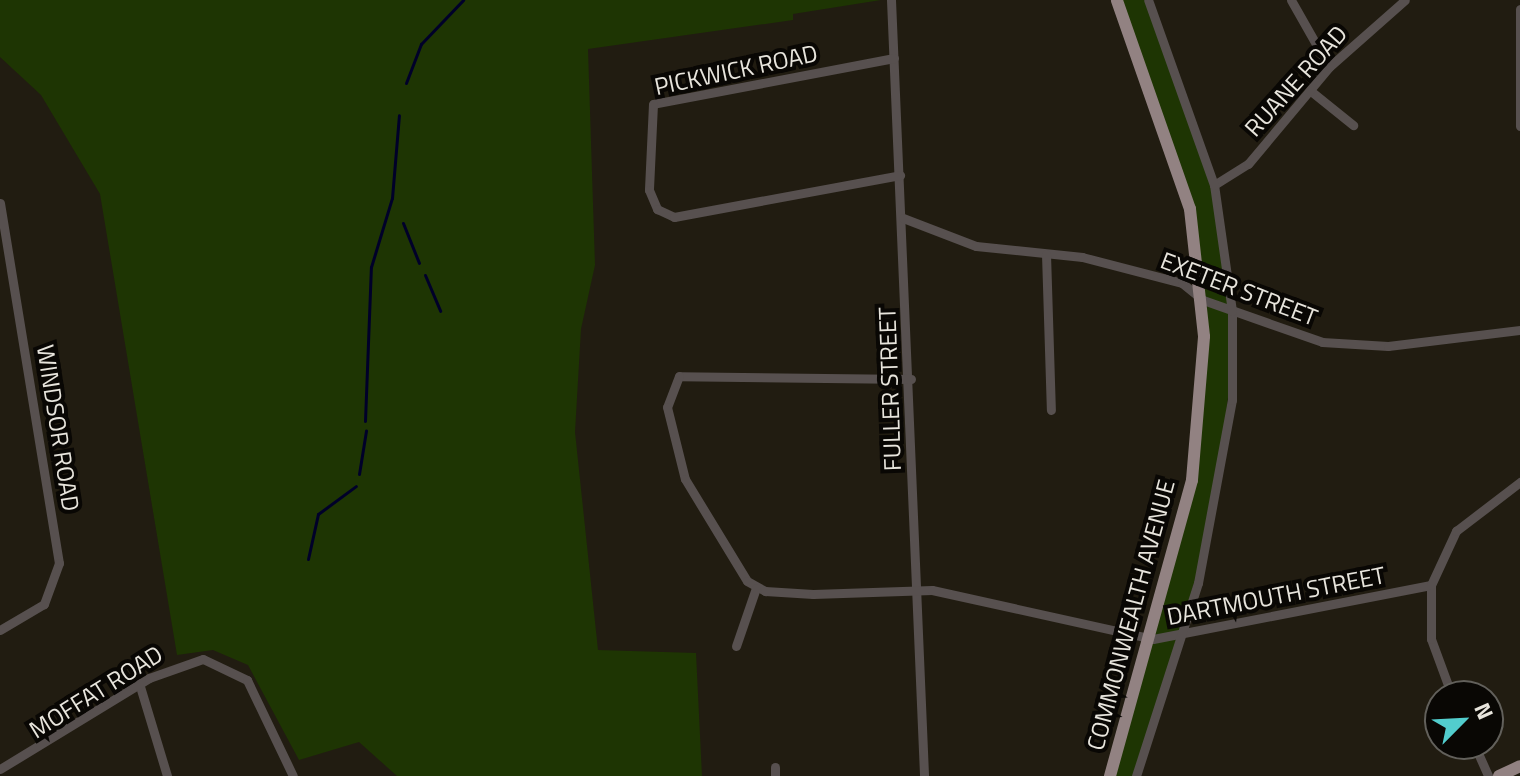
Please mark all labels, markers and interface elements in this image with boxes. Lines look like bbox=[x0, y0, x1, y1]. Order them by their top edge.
street label: RUANE ROAD bbox=[1239, 20, 1353, 142]
street label: PICKWICK ROAD bbox=[652, 39, 820, 101]
street label: EXETER STREET bbox=[1157, 246, 1321, 332]
street label: FULLER STREET bbox=[873, 307, 907, 471]
street label: WINDSOR ROAD bbox=[31, 343, 85, 513]
street label: COMMONWEALTH AVENUE bbox=[1081, 477, 1181, 753]
street label: DARTMOUTH STREET bbox=[1164, 561, 1388, 631]
street label: MOFFAT ROAD bbox=[24, 640, 168, 744]
north arrow bbox=[1424, 680, 1504, 760]
text: N bbox=[1465, 697, 1503, 725]

